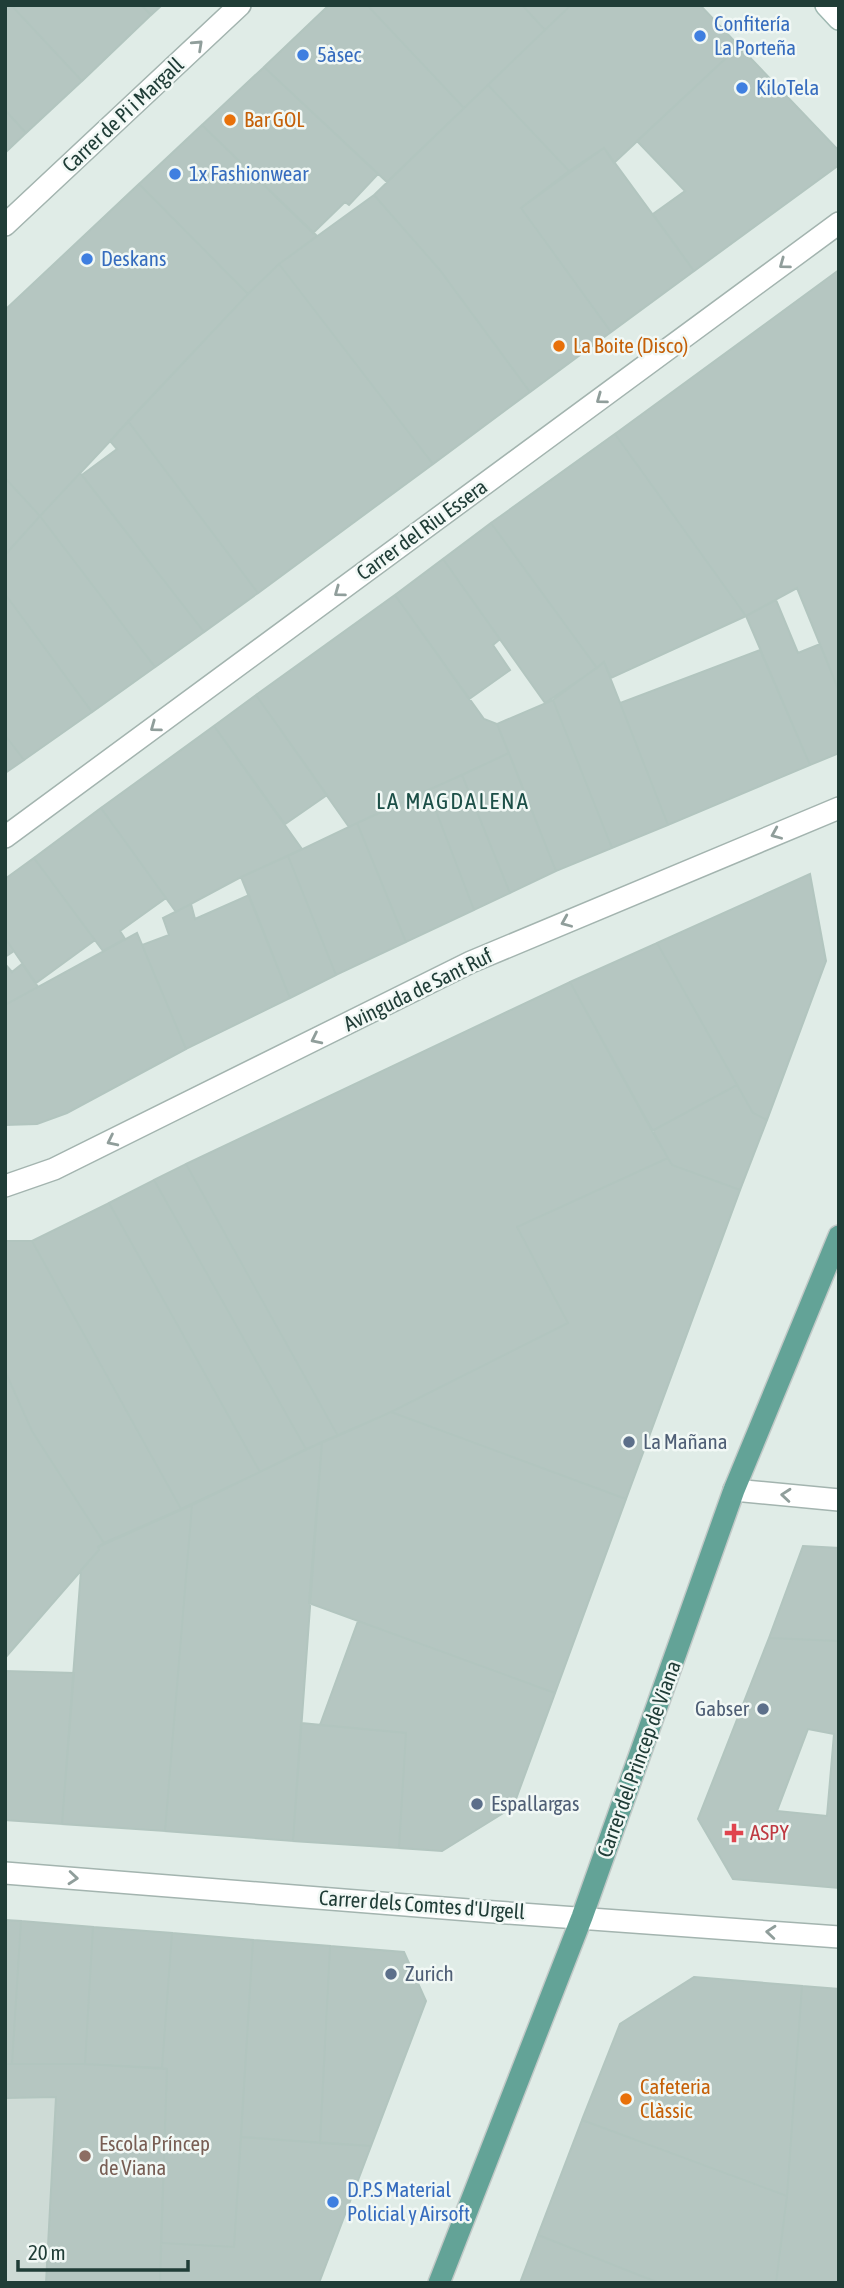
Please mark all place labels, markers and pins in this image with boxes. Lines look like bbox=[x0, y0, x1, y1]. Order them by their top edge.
place label: Confitería La Porteña bbox=[714, 11, 796, 59]
marker: Confitería La Porteña bbox=[692, 28, 708, 44]
place label: 5àsec bbox=[317, 42, 361, 66]
marker: 5àsec bbox=[295, 47, 311, 63]
place label: KiloTela bbox=[756, 75, 819, 99]
marker: KiloTela bbox=[734, 80, 750, 96]
place label: Bar GOL bbox=[244, 107, 304, 131]
marker: Bar GOL bbox=[222, 112, 238, 128]
place label: 1x Fashionwear bbox=[189, 161, 309, 185]
marker: 1x Fashionwear bbox=[167, 166, 183, 182]
place label: Deskans bbox=[101, 246, 166, 270]
marker: Deskans bbox=[79, 251, 95, 267]
place label: La Boite (Disco) bbox=[573, 333, 688, 357]
marker: La Boite (Disco) bbox=[551, 338, 567, 354]
place label: La Mañana bbox=[643, 1429, 728, 1453]
marker: La Mañana bbox=[621, 1434, 637, 1450]
place label: Gabser bbox=[695, 1696, 750, 1720]
marker: Gabser bbox=[755, 1701, 771, 1717]
place label: Espallargas bbox=[491, 1791, 579, 1815]
marker: Espallargas bbox=[469, 1796, 485, 1812]
place label: ASPY bbox=[750, 1820, 789, 1844]
marker: ASPY bbox=[724, 1823, 744, 1843]
place label: Zurich bbox=[405, 1961, 454, 1985]
marker: Zurich bbox=[383, 1966, 399, 1982]
place label: Cafeteria Clàssic bbox=[640, 2074, 711, 2122]
marker: Cafeteria Clàssic bbox=[618, 2091, 634, 2107]
place label: Escola Príncep de Viana bbox=[99, 2131, 210, 2179]
marker: Escola Príncep de Viana bbox=[77, 2148, 93, 2164]
place label: D.P.S Material Policial y Airsoft bbox=[347, 2177, 470, 2225]
marker: D.P.S Material Policial y Airsoft bbox=[325, 2194, 341, 2210]

